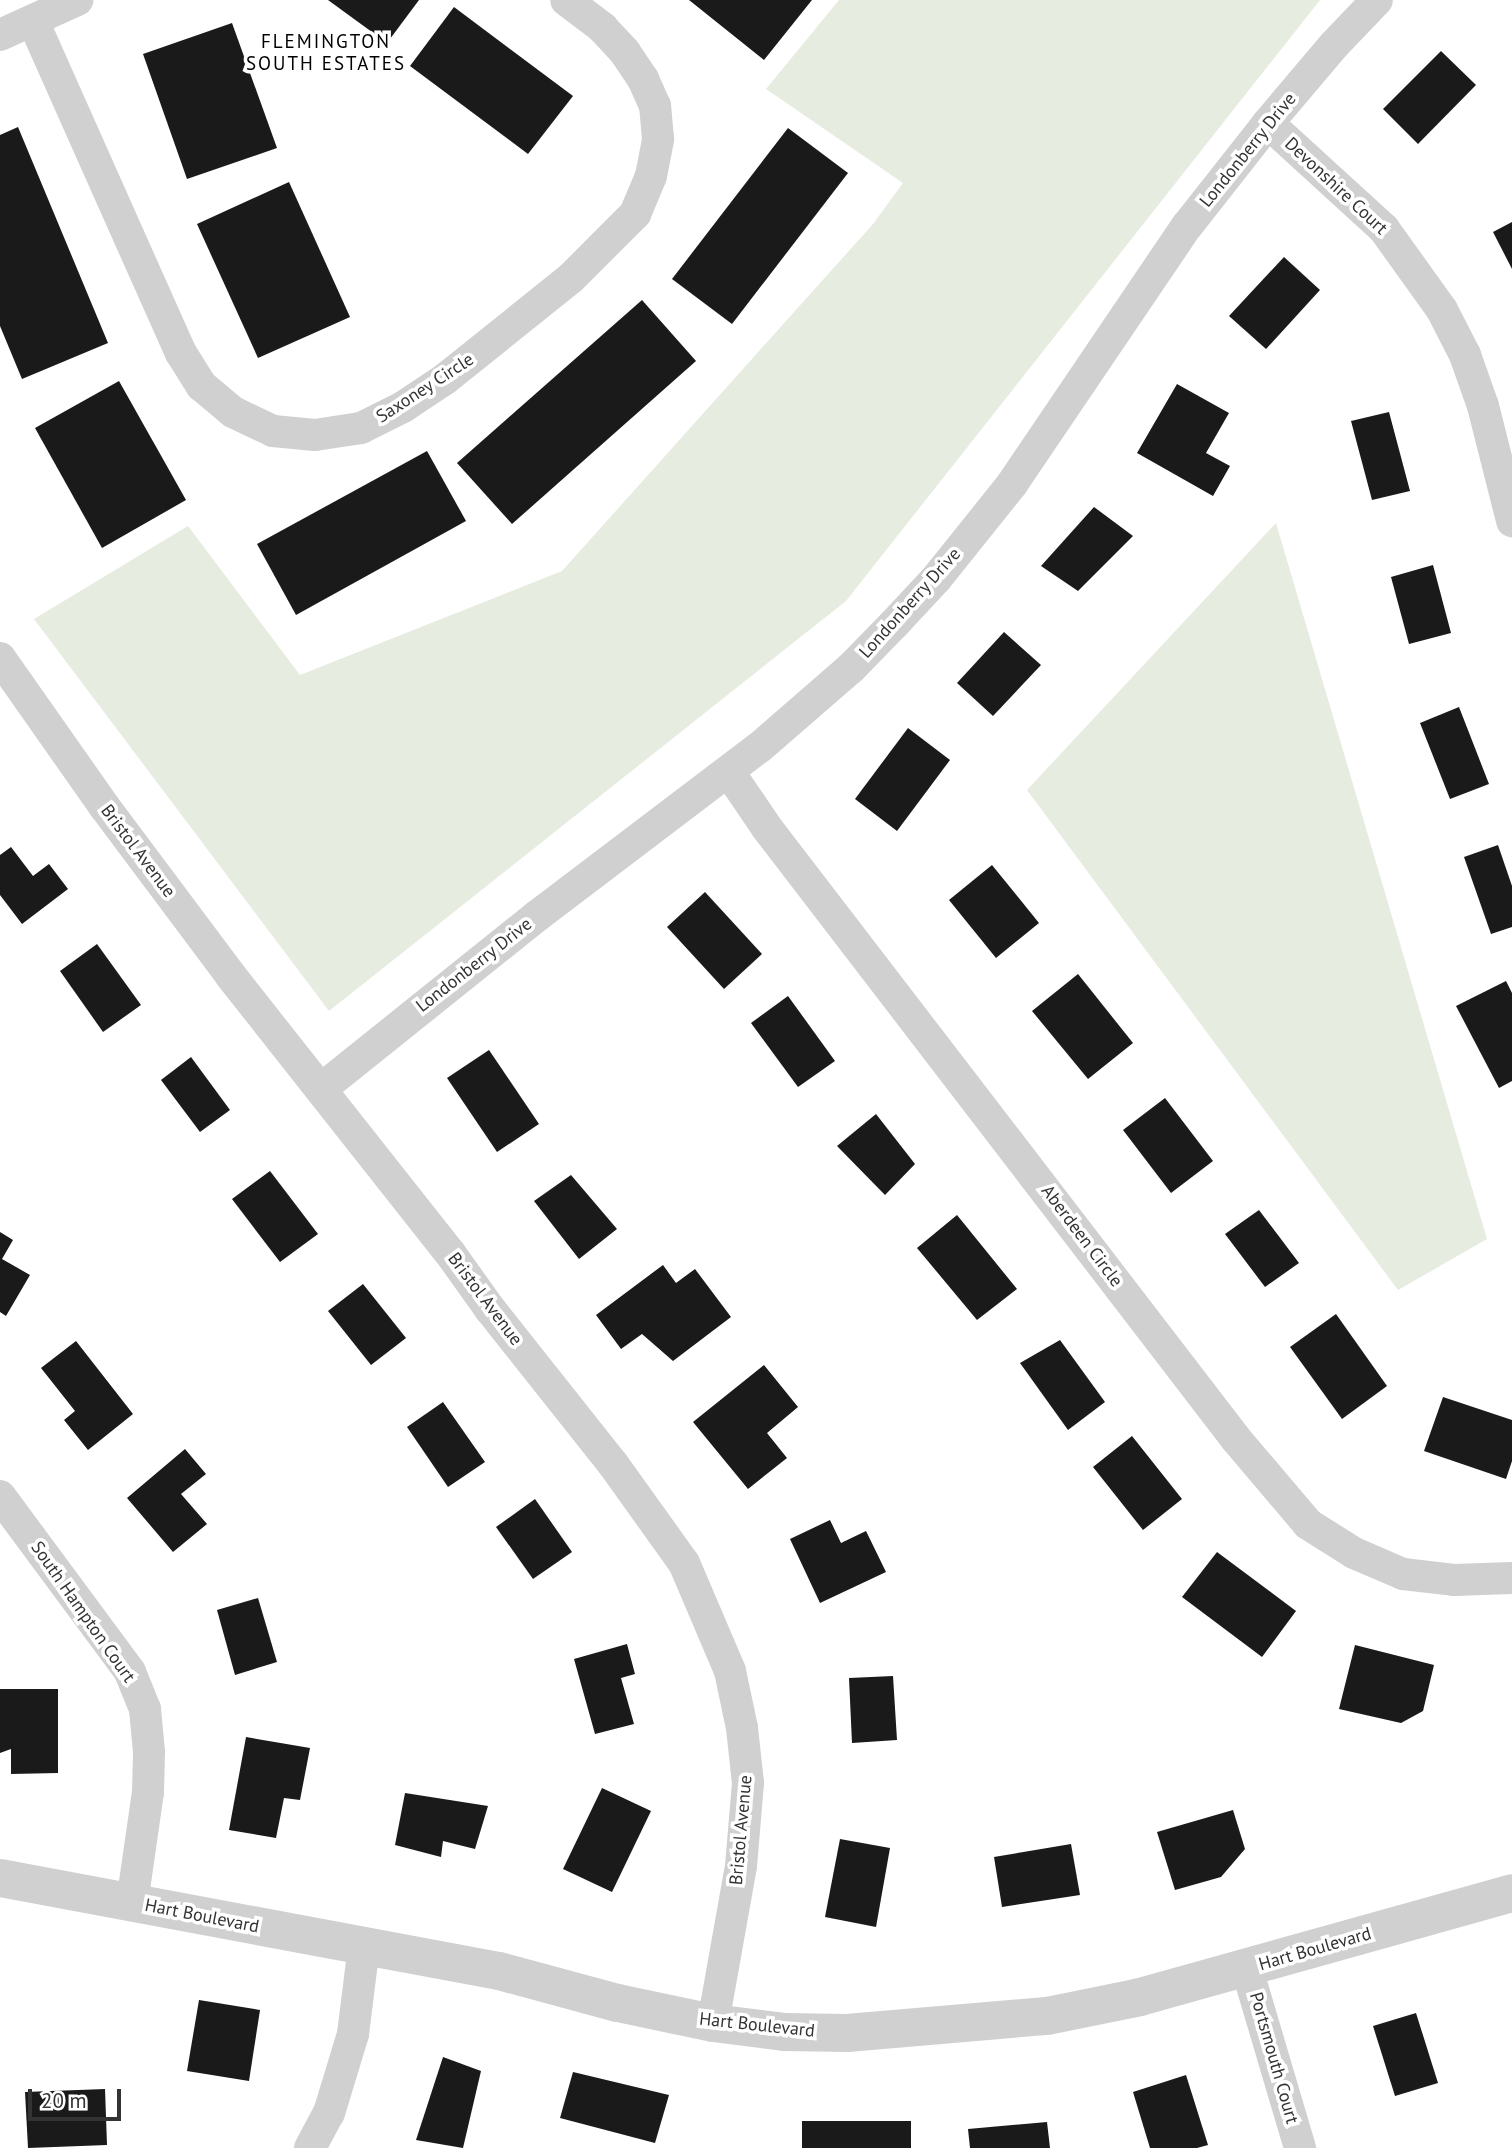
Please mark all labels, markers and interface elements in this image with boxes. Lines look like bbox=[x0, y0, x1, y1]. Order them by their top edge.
district label: FLEMINGTON SOUTH ESTATES bbox=[248, 31, 404, 75]
street label: Londonberry Drive bbox=[1195, 88, 1301, 212]
street label: Devonshire Court bbox=[1280, 133, 1392, 239]
street label: Saxoney Circle bbox=[372, 348, 478, 428]
street label: Londonberry Drive bbox=[855, 543, 965, 663]
street label: Bristol Avenue bbox=[96, 800, 180, 902]
street label: Londonberry Drive bbox=[412, 913, 536, 1017]
street label: Aberdeen Circle bbox=[1037, 1181, 1127, 1291]
street label: Bristol Avenue bbox=[443, 1248, 527, 1350]
street label: South Hampton Court bbox=[26, 1537, 140, 1687]
street label: Bristol Avenue bbox=[725, 1774, 757, 1886]
street label: Hart Boulevard bbox=[143, 1894, 261, 1938]
street label: Hart Boulevard bbox=[1256, 1923, 1374, 1975]
street label: Portsmouth Court bbox=[1245, 1990, 1303, 2126]
street label: Hart Boulevard bbox=[698, 2008, 816, 2042]
scale bar bbox=[32, 2074, 124, 2118]
text: 20 m bbox=[41, 2087, 87, 2114]

